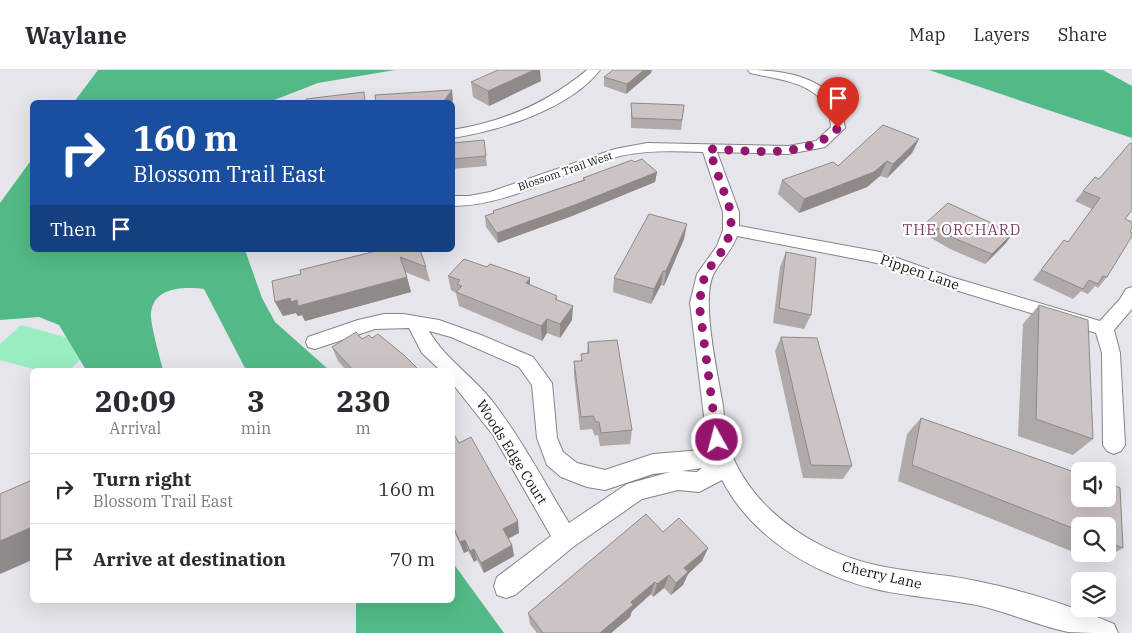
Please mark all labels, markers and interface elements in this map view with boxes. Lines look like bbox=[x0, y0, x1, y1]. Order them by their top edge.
text: Waylane bbox=[25, 19, 127, 51]
text: Map bbox=[909, 23, 946, 46]
text: Layers bbox=[974, 23, 1030, 46]
text: Share bbox=[1058, 23, 1107, 46]
pin bbox=[817, 77, 859, 128]
icon: arrive bbox=[824, 84, 852, 112]
text: 160 m bbox=[133, 115, 238, 161]
icon: right bbox=[50, 120, 115, 185]
street label: Blossom Trail West bbox=[516, 148, 614, 194]
text: Blossom Trail East bbox=[133, 159, 325, 188]
icon: arrive bbox=[107, 215, 135, 243]
text: Then bbox=[50, 217, 97, 241]
district label: THE ORCHARD bbox=[903, 220, 1021, 239]
street label: Pippen Lane bbox=[878, 250, 962, 294]
text: 20:09 bbox=[95, 381, 176, 420]
text: 3 bbox=[247, 381, 265, 420]
text: 230 bbox=[336, 381, 390, 420]
street label: Woods Edge Court bbox=[473, 396, 551, 508]
position arrow bbox=[690, 413, 742, 465]
text: Arrival bbox=[109, 418, 161, 438]
text: min bbox=[241, 418, 271, 438]
text: m bbox=[356, 418, 371, 438]
map controls bbox=[1071, 462, 1116, 617]
button: sound bbox=[1071, 462, 1116, 507]
text: Turn right bbox=[93, 467, 191, 491]
icon: right bbox=[50, 475, 78, 503]
text: 160 m bbox=[378, 477, 435, 501]
text: Blossom Trail East bbox=[93, 491, 233, 511]
button: search bbox=[1071, 517, 1116, 562]
icon: arrive bbox=[50, 545, 78, 573]
text: Arrive at destination bbox=[93, 547, 286, 571]
text: 70 m bbox=[390, 547, 435, 571]
street label: Cherry Lane bbox=[840, 557, 924, 593]
button: layers bbox=[1071, 572, 1116, 617]

